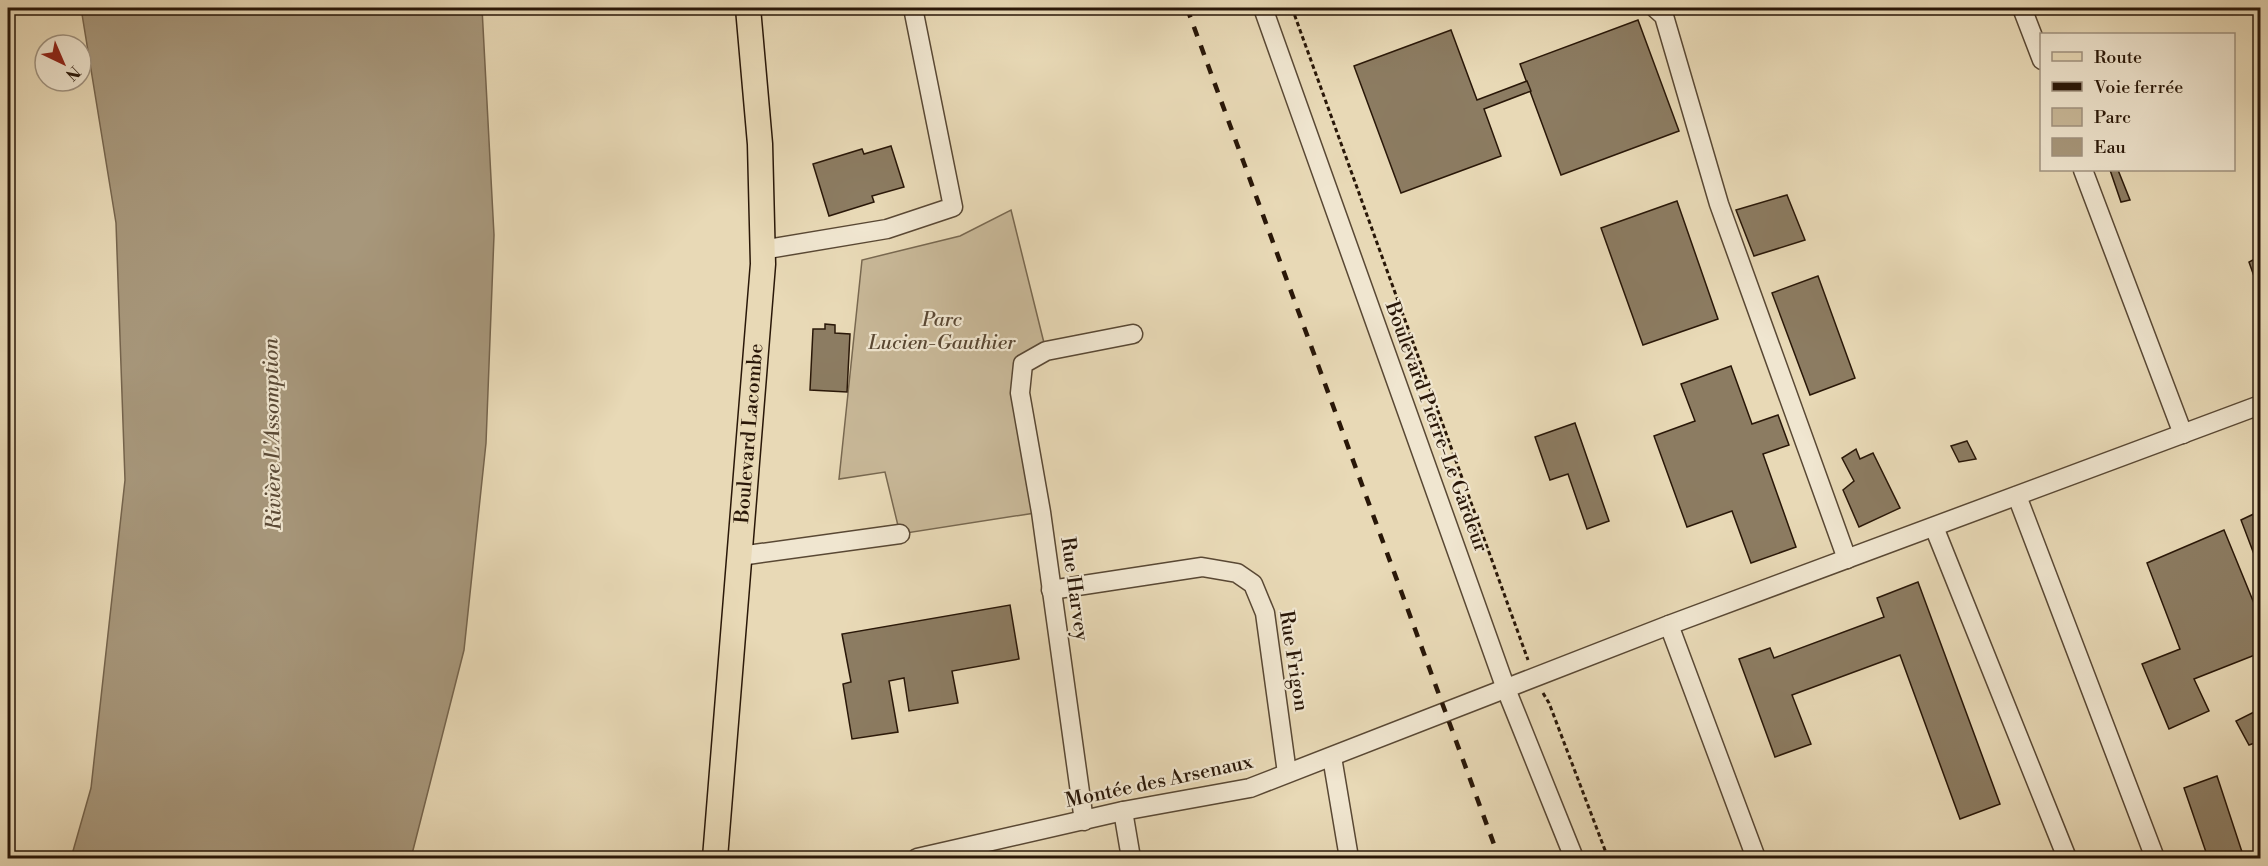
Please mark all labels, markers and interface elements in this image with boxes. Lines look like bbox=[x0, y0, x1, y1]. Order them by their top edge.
north arrow bbox=[33, 33, 93, 93]
legend bbox=[2040, 33, 2235, 171]
text: Route bbox=[2094, 46, 2142, 69]
text: N bbox=[61, 61, 84, 85]
text: Voie ferrée bbox=[2093, 76, 2183, 99]
text: Parc bbox=[2094, 106, 2131, 129]
text: Eau bbox=[2094, 136, 2127, 159]
street label: Boulevard Pierre-Le Gardeur bbox=[1379, 297, 1493, 556]
park label: Parc Lucien-Gauthier bbox=[867, 308, 1016, 356]
water label: Rivière L'Assomption bbox=[258, 337, 288, 531]
street label: Boulevard Lacombe bbox=[730, 342, 769, 525]
street label: Rue Harvey bbox=[1054, 536, 1094, 643]
street label: Rue Frigon bbox=[1273, 609, 1313, 713]
street label: Montée des Arsenaux bbox=[1063, 750, 1256, 814]

